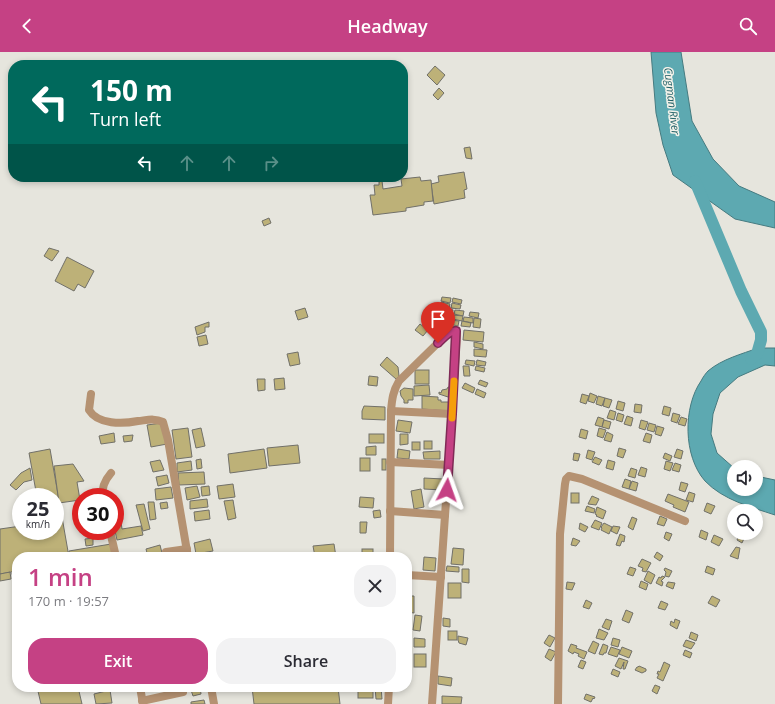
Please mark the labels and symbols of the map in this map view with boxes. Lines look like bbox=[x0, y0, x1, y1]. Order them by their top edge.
water label: Cugman River bbox=[661, 67, 684, 136]
pin bbox=[421, 302, 455, 343]
position arrow bbox=[426, 469, 468, 511]
speed limit sign: 30 bbox=[72, 488, 124, 540]

